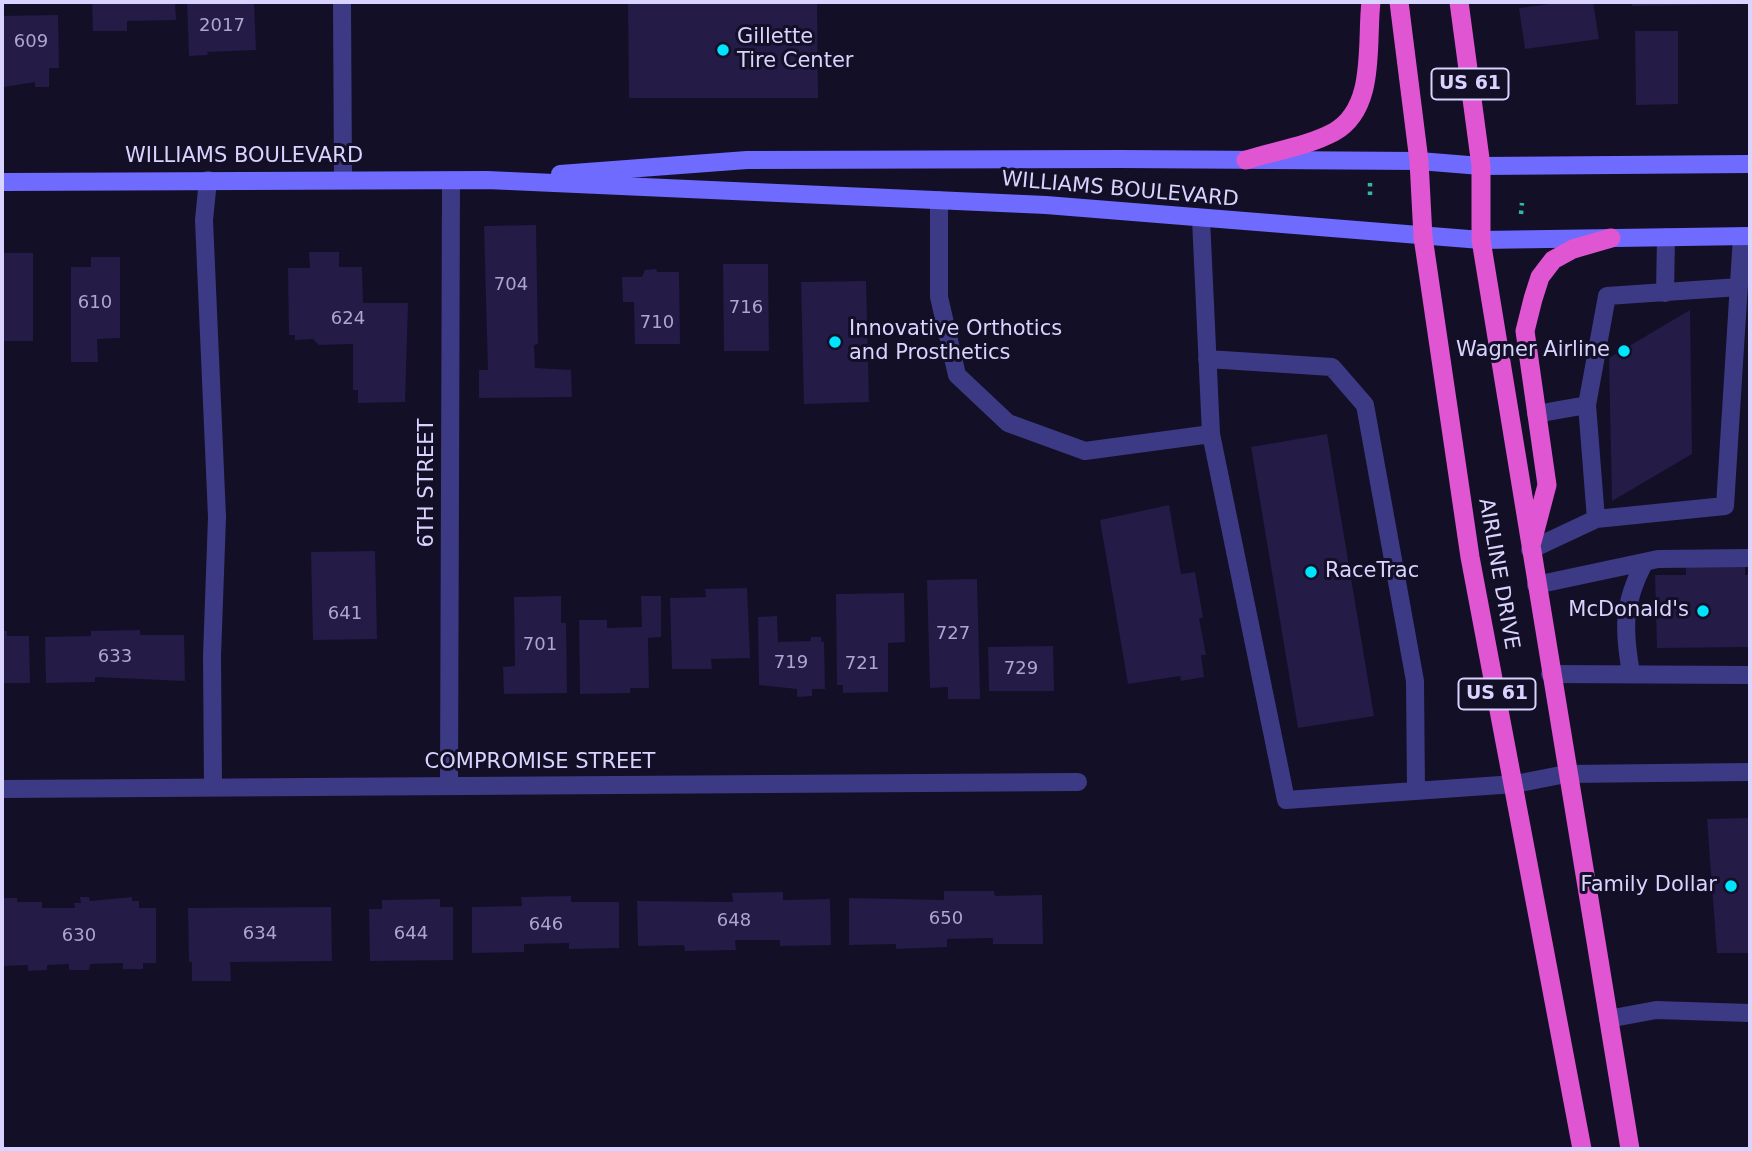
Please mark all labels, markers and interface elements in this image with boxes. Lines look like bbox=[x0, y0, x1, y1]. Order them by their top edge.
house number: 2017 bbox=[199, 15, 245, 37]
place label: Gillette Tire Center bbox=[737, 25, 853, 75]
house number: 609 bbox=[14, 31, 48, 53]
marker: Gillette Tire Center bbox=[715, 42, 731, 58]
road number: US 61 bbox=[1432, 68, 1508, 100]
street label: WILLIAMS BOULEVARD bbox=[125, 144, 363, 170]
street label: WILLIAMS BOULEVARD bbox=[1000, 167, 1240, 213]
house number: 704 bbox=[494, 274, 528, 296]
house number: 610 bbox=[78, 292, 112, 314]
house number: 716 bbox=[729, 297, 763, 319]
house number: 624 bbox=[331, 308, 365, 330]
house number: 710 bbox=[640, 312, 674, 334]
place label: Innovative Orthotics and Prosthetics bbox=[849, 317, 1062, 367]
marker: Innovative Orthotics and Prosthetics bbox=[827, 334, 843, 350]
place label: Wagner Airline bbox=[1456, 338, 1610, 364]
marker: Wagner Airline bbox=[1616, 343, 1632, 359]
street label: 6TH STREET bbox=[415, 419, 441, 547]
street label: AIRLINE DRIVE bbox=[1472, 496, 1524, 652]
place label: RaceTrac bbox=[1325, 559, 1419, 585]
marker: RaceTrac bbox=[1303, 564, 1319, 580]
place label: McDonald's bbox=[1568, 598, 1689, 624]
house number: 641 bbox=[328, 603, 362, 625]
marker: McDonald's bbox=[1695, 603, 1711, 619]
house number: 727 bbox=[936, 623, 970, 645]
house number: 701 bbox=[523, 634, 557, 656]
house number: 633 bbox=[98, 646, 132, 668]
house number: 719 bbox=[774, 652, 808, 674]
house number: 721 bbox=[845, 653, 879, 675]
house number: 729 bbox=[1004, 658, 1038, 680]
road number: US 61 bbox=[1458, 678, 1536, 709]
street label: COMPROMISE STREET bbox=[425, 750, 655, 776]
place label: Family Dollar bbox=[1581, 873, 1717, 899]
marker: Family Dollar bbox=[1723, 878, 1739, 894]
house number: 650 bbox=[929, 908, 963, 930]
house number: 648 bbox=[717, 910, 751, 932]
house number: 646 bbox=[529, 914, 563, 936]
house number: 634 bbox=[243, 923, 277, 945]
house number: 644 bbox=[394, 923, 428, 945]
house number: 630 bbox=[62, 925, 96, 947]

